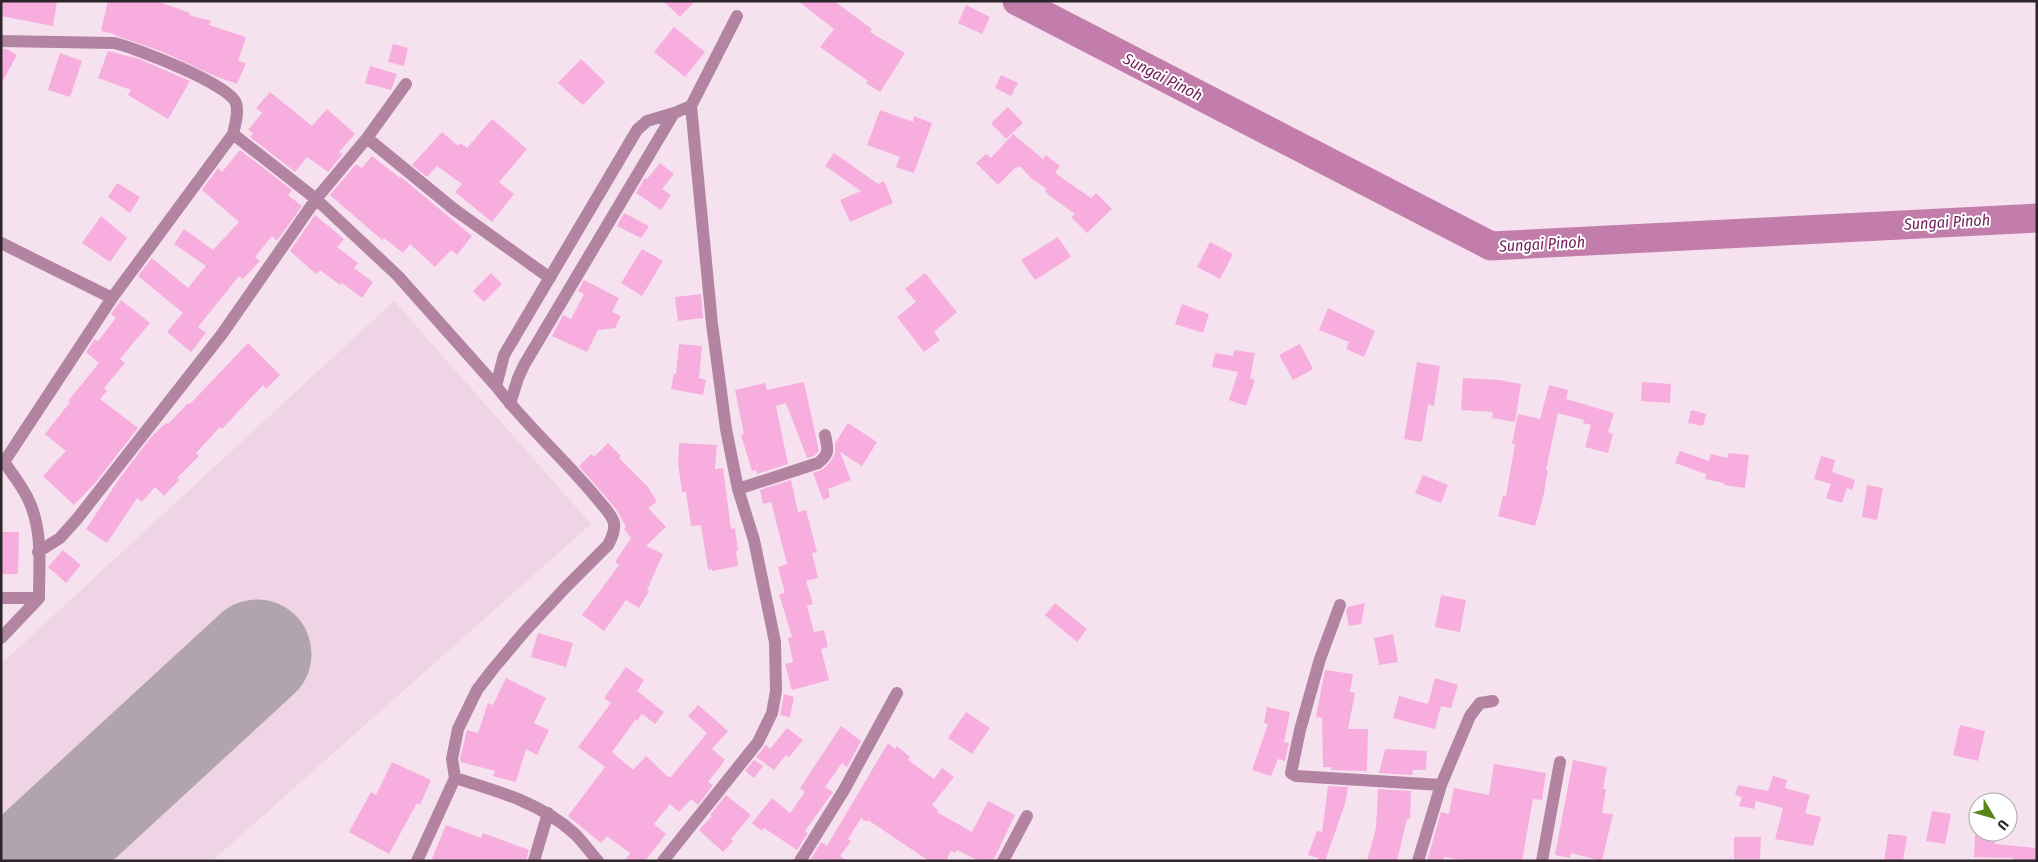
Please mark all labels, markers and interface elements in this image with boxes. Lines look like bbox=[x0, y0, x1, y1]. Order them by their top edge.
water label: Sungai Pinoh bbox=[1119, 49, 1206, 105]
water label: Sungai Pinoh bbox=[1902, 210, 1991, 234]
water label: Sungai Pinoh bbox=[1497, 232, 1586, 256]
north arrow bbox=[1968, 792, 2018, 842]
text: U bbox=[1994, 816, 2012, 833]

